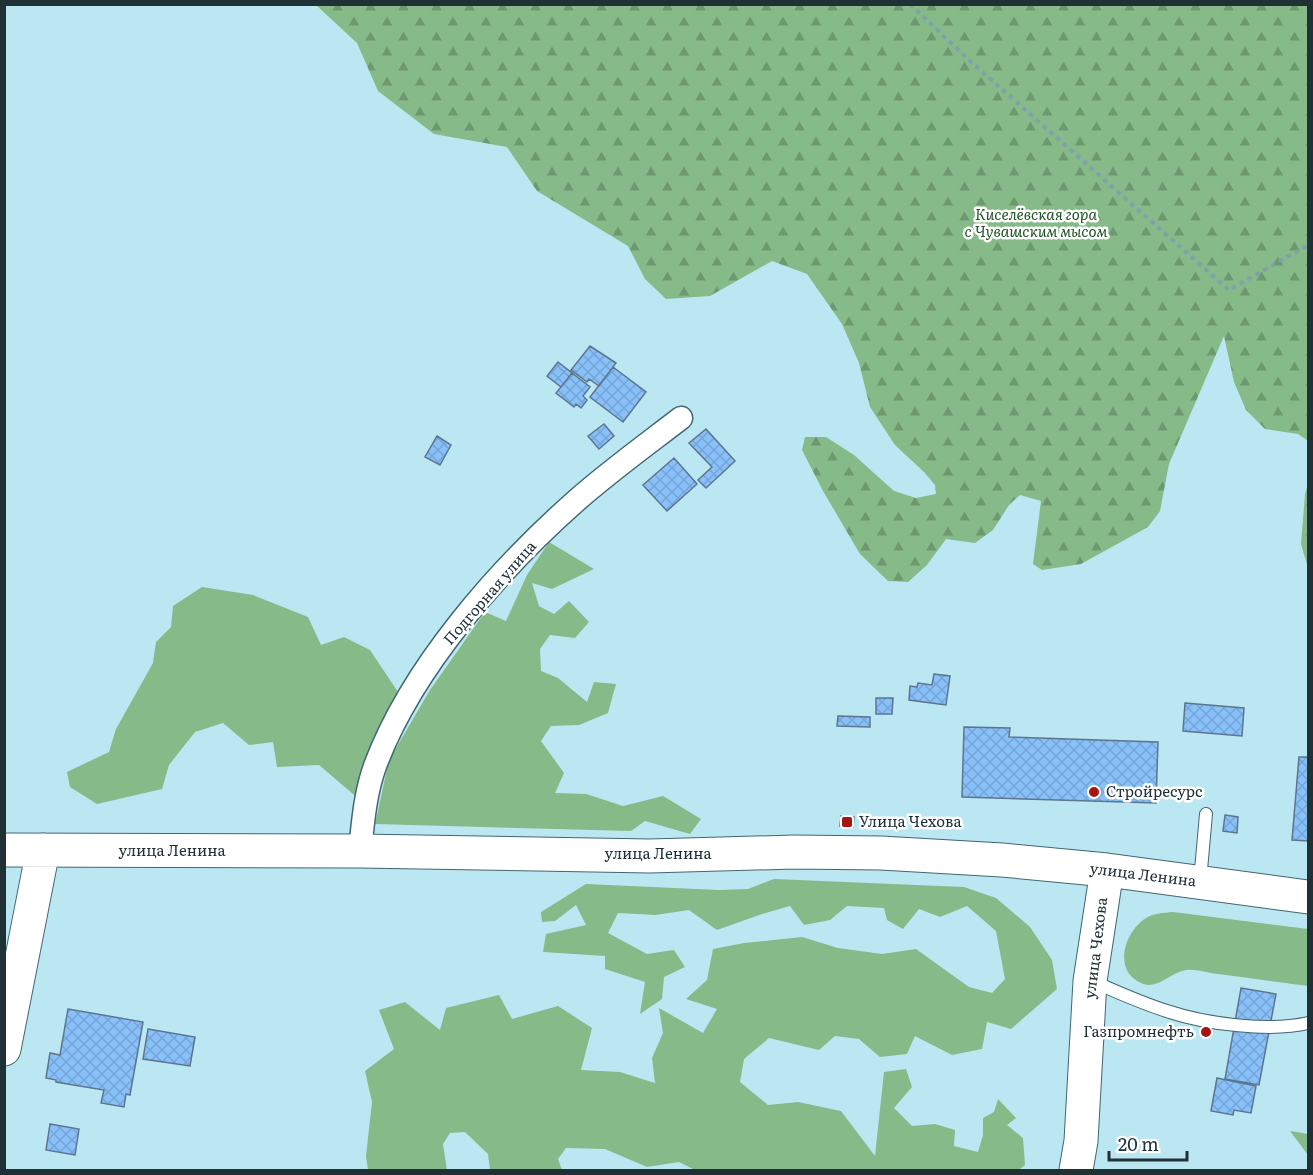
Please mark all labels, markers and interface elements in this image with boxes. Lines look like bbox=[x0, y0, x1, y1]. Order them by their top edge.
park label: Киселёвская гора с Чувашским мысом bbox=[965, 202, 1108, 242]
street label: Подгорная улица bbox=[437, 534, 541, 649]
place label: Стройресурс bbox=[1106, 779, 1203, 802]
marker: Стройресурс bbox=[1087, 785, 1101, 799]
place label: Улица Чехова bbox=[859, 809, 962, 832]
marker: Улица Чехова bbox=[840, 815, 854, 829]
street label: улица Ленина bbox=[119, 838, 226, 861]
street label: улица Ленина bbox=[605, 841, 712, 864]
street label: улица Ленина bbox=[1089, 856, 1199, 892]
street label: улица Чехова bbox=[1077, 895, 1112, 1000]
place label: Газпромнефть bbox=[1083, 1019, 1194, 1042]
marker: Газпромнефть bbox=[1199, 1025, 1213, 1039]
scale bar bbox=[1109, 1124, 1187, 1162]
text: 20 m bbox=[1118, 1130, 1159, 1157]

